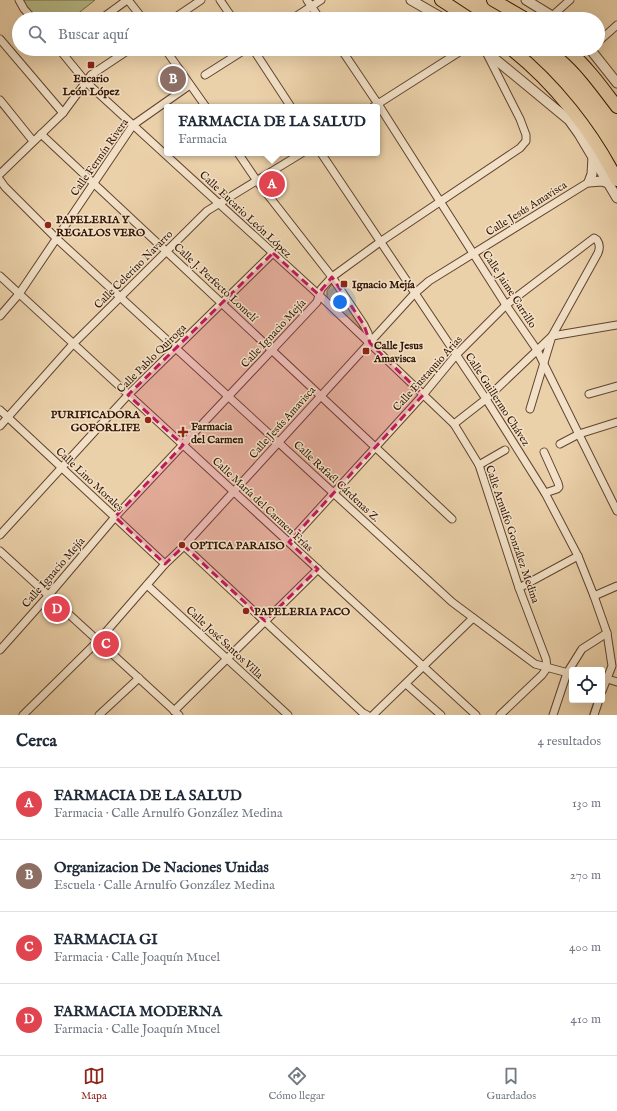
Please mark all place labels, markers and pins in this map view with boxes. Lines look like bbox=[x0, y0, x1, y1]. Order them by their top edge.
marker: Eucario León López bbox=[86, 60, 96, 70]
pin: B bbox=[160, 64, 186, 94]
place label: Eucario León López bbox=[61, 72, 120, 99]
pin: A bbox=[259, 169, 285, 199]
place label: PAPELERIA Y REGALOS VERO bbox=[56, 213, 145, 240]
marker: PAPELERIA Y REGALOS VERO bbox=[43, 220, 53, 230]
place label: Ignacio Mejía bbox=[352, 278, 415, 292]
marker: Ignacio Mejía bbox=[339, 279, 349, 289]
place label: Calle Jesus Amavisca bbox=[373, 339, 423, 366]
marker: Calle Jesus Amavisca bbox=[361, 346, 371, 356]
place label: PURIFICADORA GOFORLIFE bbox=[51, 408, 141, 435]
marker: PURIFICADORA GOFORLIFE bbox=[143, 415, 153, 425]
place label: Farmacia del Carmen bbox=[191, 420, 243, 447]
marker: Farmacia del Carmen bbox=[178, 427, 188, 437]
place label: OPTICA PARAISO bbox=[190, 539, 285, 553]
marker: OPTICA PARAISO bbox=[177, 540, 187, 550]
pin: D bbox=[44, 594, 70, 624]
place label: PAPELERIA PACO bbox=[254, 605, 350, 619]
marker: PAPELERIA PACO bbox=[241, 606, 251, 616]
pin: C bbox=[93, 629, 119, 659]

